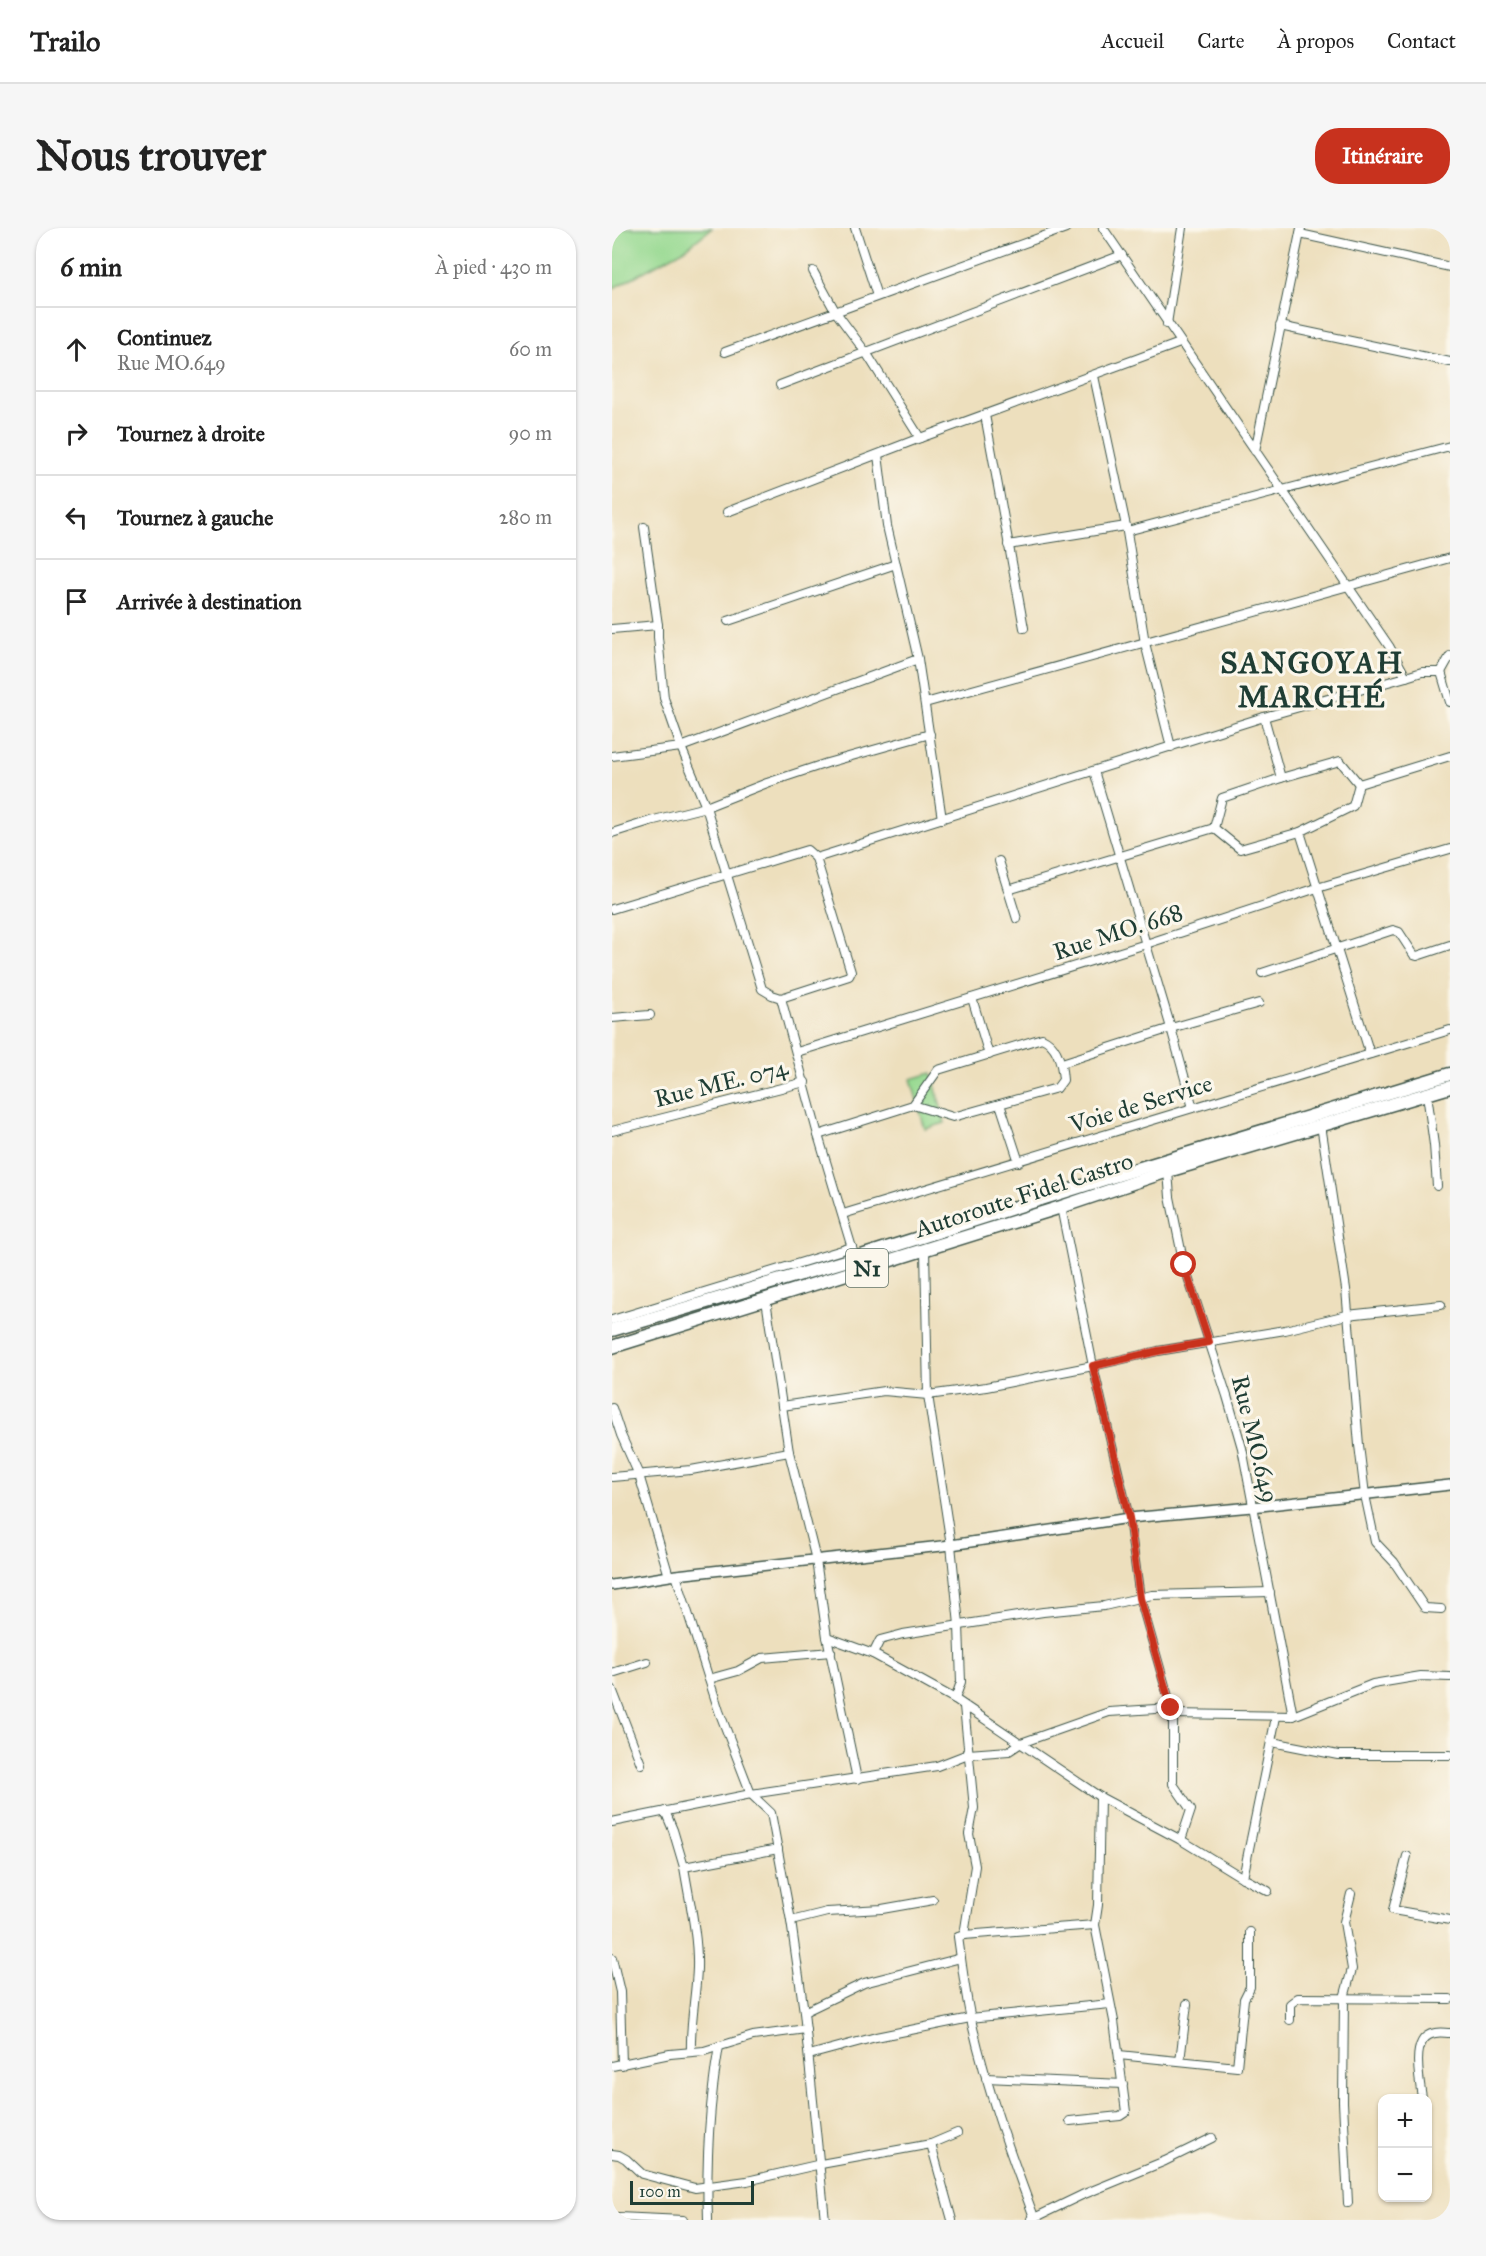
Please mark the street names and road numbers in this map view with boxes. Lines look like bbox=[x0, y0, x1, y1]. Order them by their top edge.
street label: Rue MO. 668 bbox=[1049, 897, 1187, 967]
street label: Rue ME. 074 bbox=[651, 1052, 791, 1114]
street label: Voie de Service bbox=[1065, 1068, 1216, 1140]
street label: Autoroute Fidel Castro bbox=[910, 1146, 1137, 1245]
road number: N1 bbox=[846, 1249, 888, 1287]
street label: Rue MO.649 bbox=[1225, 1372, 1285, 1506]

